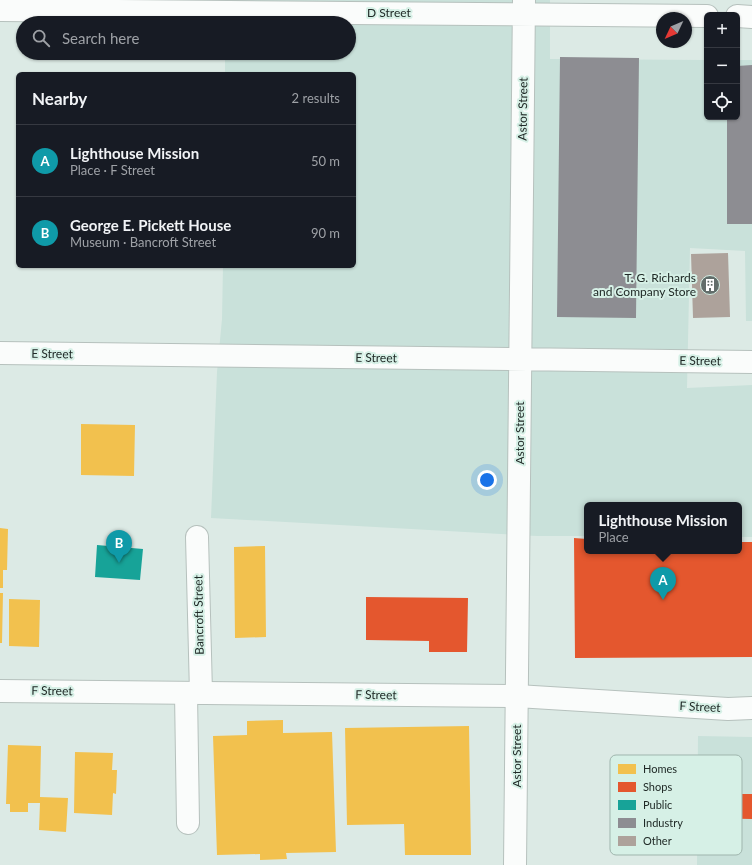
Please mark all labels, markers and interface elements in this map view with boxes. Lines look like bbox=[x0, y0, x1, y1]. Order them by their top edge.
street label: D Street bbox=[367, 5, 412, 20]
north arrow bbox=[656, 12, 692, 48]
map controls bbox=[704, 12, 740, 120]
button: + bbox=[704, 12, 740, 48]
search box bbox=[16, 16, 356, 60]
icon: search bbox=[30, 27, 52, 49]
text: Search here bbox=[62, 29, 139, 47]
button: − bbox=[704, 48, 740, 84]
street label: Astor Street bbox=[514, 77, 531, 141]
button: locate bbox=[704, 84, 740, 120]
text: Nearby bbox=[32, 88, 87, 109]
text: 2 results bbox=[292, 90, 340, 106]
text: Lighthouse Mission bbox=[70, 144, 199, 162]
text: A bbox=[40, 153, 50, 169]
text: 50 m bbox=[311, 153, 340, 169]
text: Place · F Street bbox=[70, 162, 155, 178]
text: George E. Pickett House bbox=[70, 216, 231, 234]
text: B bbox=[41, 225, 49, 241]
text: 90 m bbox=[311, 225, 340, 241]
text: Museum · Bancroft Street bbox=[70, 234, 216, 250]
place label: T. G. Richards and Company Store bbox=[593, 270, 696, 299]
building icon: T. G. Richards and Company Store bbox=[699, 274, 721, 296]
street label: E Street bbox=[31, 346, 74, 361]
street label: E Street bbox=[355, 350, 398, 365]
street label: E Street bbox=[679, 353, 722, 368]
street label: Astor Street bbox=[512, 401, 527, 465]
your location bbox=[477, 470, 497, 490]
popup bbox=[584, 502, 742, 554]
text: Lighthouse Mission bbox=[598, 511, 728, 529]
text: Place bbox=[598, 529, 629, 545]
pin: B bbox=[106, 530, 132, 563]
pin: A bbox=[650, 567, 676, 600]
street label: Bancroft Street bbox=[190, 574, 207, 655]
street label: F Street bbox=[31, 683, 73, 698]
street label: F Street bbox=[355, 687, 397, 702]
street label: F Street bbox=[679, 698, 722, 715]
street label: Astor Street bbox=[509, 724, 524, 788]
legend bbox=[610, 755, 742, 855]
text: Homes bbox=[643, 762, 677, 775]
text: Shops bbox=[643, 780, 672, 793]
text: Public bbox=[643, 798, 672, 811]
text: Industry bbox=[643, 816, 683, 829]
text: Other bbox=[643, 834, 672, 847]

